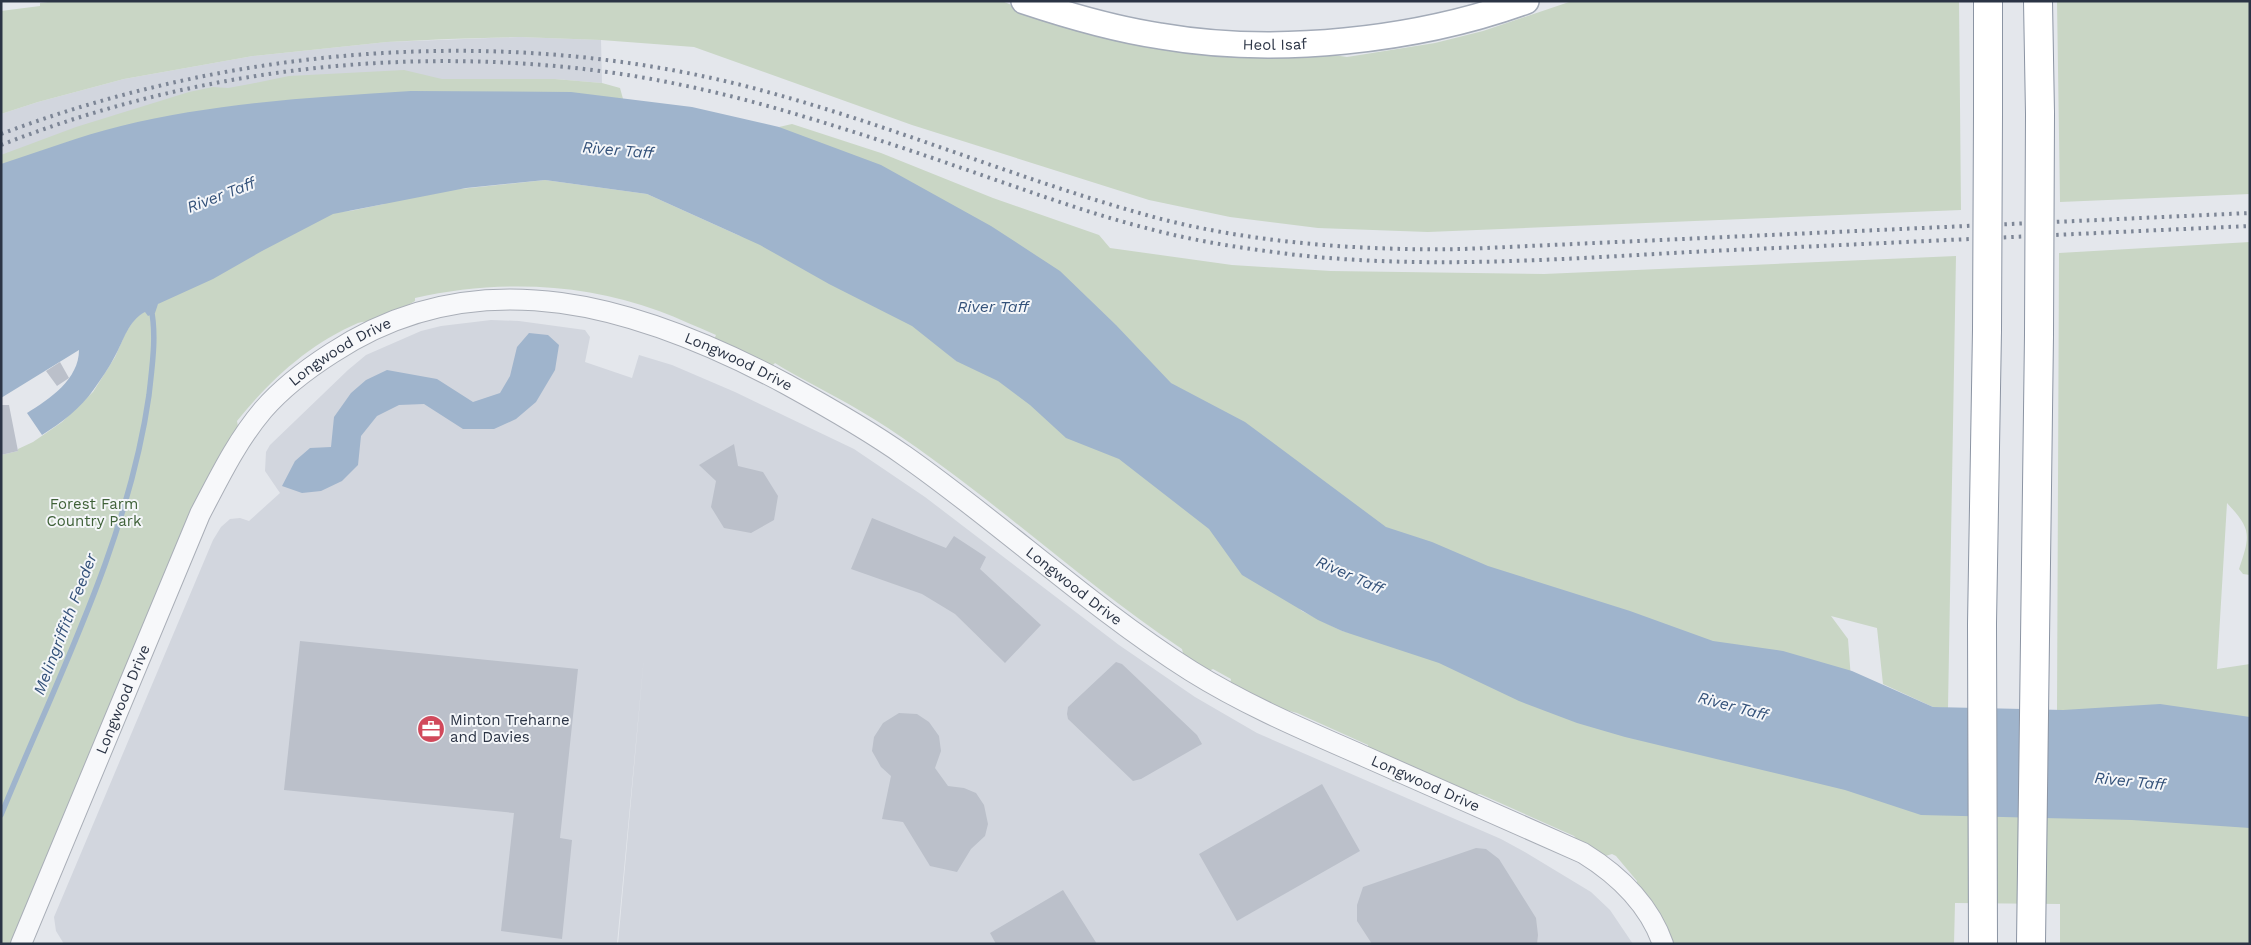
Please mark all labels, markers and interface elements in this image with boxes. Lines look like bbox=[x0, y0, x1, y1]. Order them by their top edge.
street label: Heol Isaf bbox=[1242, 35, 1308, 54]
water label: River Taff bbox=[582, 137, 656, 163]
water label: River Taff bbox=[184, 173, 259, 217]
water label: River Taff bbox=[957, 297, 1031, 316]
street label: Longwood Drive bbox=[285, 314, 394, 390]
street label: Longwood Drive bbox=[682, 328, 796, 395]
park label: Forest Farm Country Park bbox=[47, 495, 142, 530]
street label: Longwood Drive bbox=[1022, 543, 1126, 629]
water label: Melingriffith Feeder bbox=[29, 550, 101, 697]
water label: River Taff bbox=[1313, 552, 1388, 599]
street label: Longwood Drive bbox=[92, 642, 154, 757]
water label: River Taff bbox=[1696, 688, 1772, 725]
place label: Minton Treharne and Davies bbox=[450, 711, 570, 746]
office icon: Minton Treharne and Davies bbox=[416, 714, 446, 744]
street label: Longwood Drive bbox=[1368, 751, 1483, 815]
water label: River Taff bbox=[2093, 768, 2168, 794]

